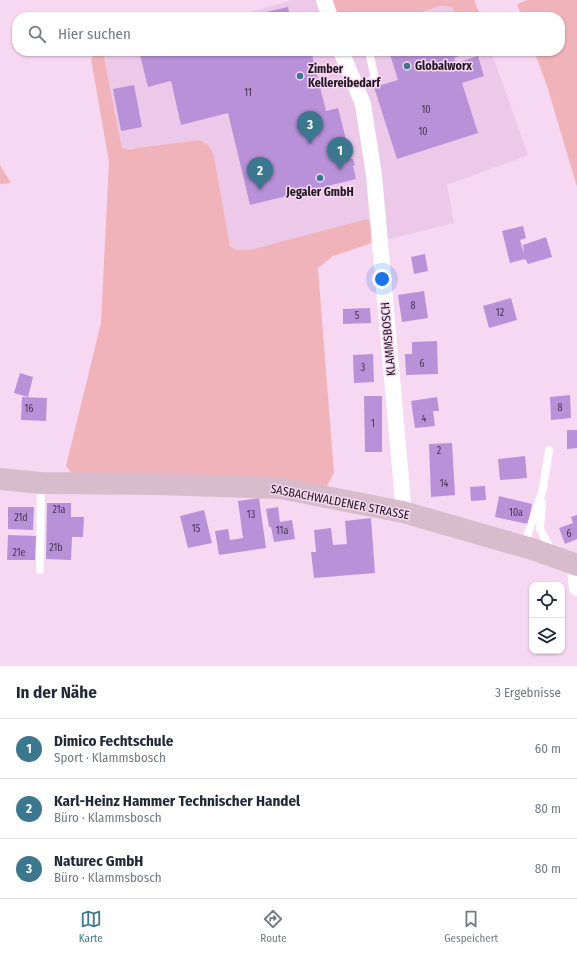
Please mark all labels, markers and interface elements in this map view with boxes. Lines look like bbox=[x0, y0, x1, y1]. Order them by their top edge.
search box bbox=[12, 12, 565, 56]
icon: search bbox=[26, 23, 48, 45]
text: Hier suchen bbox=[58, 25, 131, 43]
place label: Globalworx bbox=[415, 59, 472, 73]
marker: Globalworx bbox=[402, 61, 412, 71]
place label: Zimber Kellereibedarf bbox=[308, 62, 381, 90]
marker: Zimber Kellereibedarf bbox=[295, 71, 305, 81]
house number: 11 bbox=[244, 87, 252, 99]
house number: 10 bbox=[421, 104, 431, 116]
pin: 3 bbox=[297, 111, 323, 144]
house number: 10 bbox=[418, 126, 428, 138]
pin: 1 bbox=[327, 137, 353, 170]
pin: 2 bbox=[247, 157, 273, 190]
marker: Jegaler GmbH bbox=[315, 173, 325, 183]
place label: Jegaler GmbH bbox=[285, 185, 354, 199]
your location bbox=[372, 269, 392, 289]
house number: 8 bbox=[411, 300, 416, 312]
street label: KLAMMSBOSCH bbox=[378, 301, 398, 377]
house number: 12 bbox=[496, 307, 505, 319]
house number: 5 bbox=[355, 310, 360, 322]
house number: 6 bbox=[420, 358, 425, 370]
house number: 3 bbox=[361, 362, 366, 374]
house number: 8 bbox=[558, 402, 563, 414]
house number: 16 bbox=[25, 403, 33, 415]
house number: 4 bbox=[422, 413, 427, 425]
house number: 1 bbox=[371, 418, 375, 430]
house number: 2 bbox=[437, 445, 442, 457]
house number: 14 bbox=[440, 478, 449, 490]
street label: SASBACHWALDENER STRASSE bbox=[269, 482, 411, 522]
house number: 21a bbox=[53, 504, 66, 516]
house number: 10a bbox=[509, 507, 523, 519]
house number: 13 bbox=[247, 509, 256, 521]
house number: 21d bbox=[14, 512, 28, 524]
house number: 15 bbox=[192, 523, 201, 535]
house number: 11a bbox=[276, 525, 288, 537]
house number: 6 bbox=[567, 528, 572, 540]
house number: 21b bbox=[49, 542, 63, 554]
house number: 21e bbox=[12, 547, 26, 559]
map controls bbox=[529, 582, 565, 654]
button: locate bbox=[529, 582, 565, 618]
button: layers bbox=[529, 618, 565, 654]
text: In der Nähe bbox=[16, 682, 97, 703]
text: 3 Ergebnisse bbox=[495, 685, 561, 700]
text: Dimico Fechtschule bbox=[54, 732, 173, 750]
text: 1 bbox=[26, 741, 32, 756]
text: 60 m bbox=[535, 741, 561, 756]
text: Sport · Klammsbosch bbox=[54, 750, 166, 765]
text: Karl-Heinz Hammer Technischer Handel bbox=[54, 792, 300, 810]
text: 2 bbox=[26, 801, 32, 816]
text: 80 m bbox=[535, 801, 561, 816]
text: Büro · Klammsbosch bbox=[54, 810, 162, 825]
text: Naturec GmbH bbox=[54, 852, 143, 870]
text: 3 bbox=[26, 861, 32, 876]
text: 80 m bbox=[535, 861, 561, 876]
text: Büro · Klammsbosch bbox=[54, 870, 162, 885]
tab: Karte bbox=[79, 908, 103, 945]
tab: Route bbox=[260, 908, 287, 945]
tab: Gespeichert bbox=[444, 908, 498, 945]

